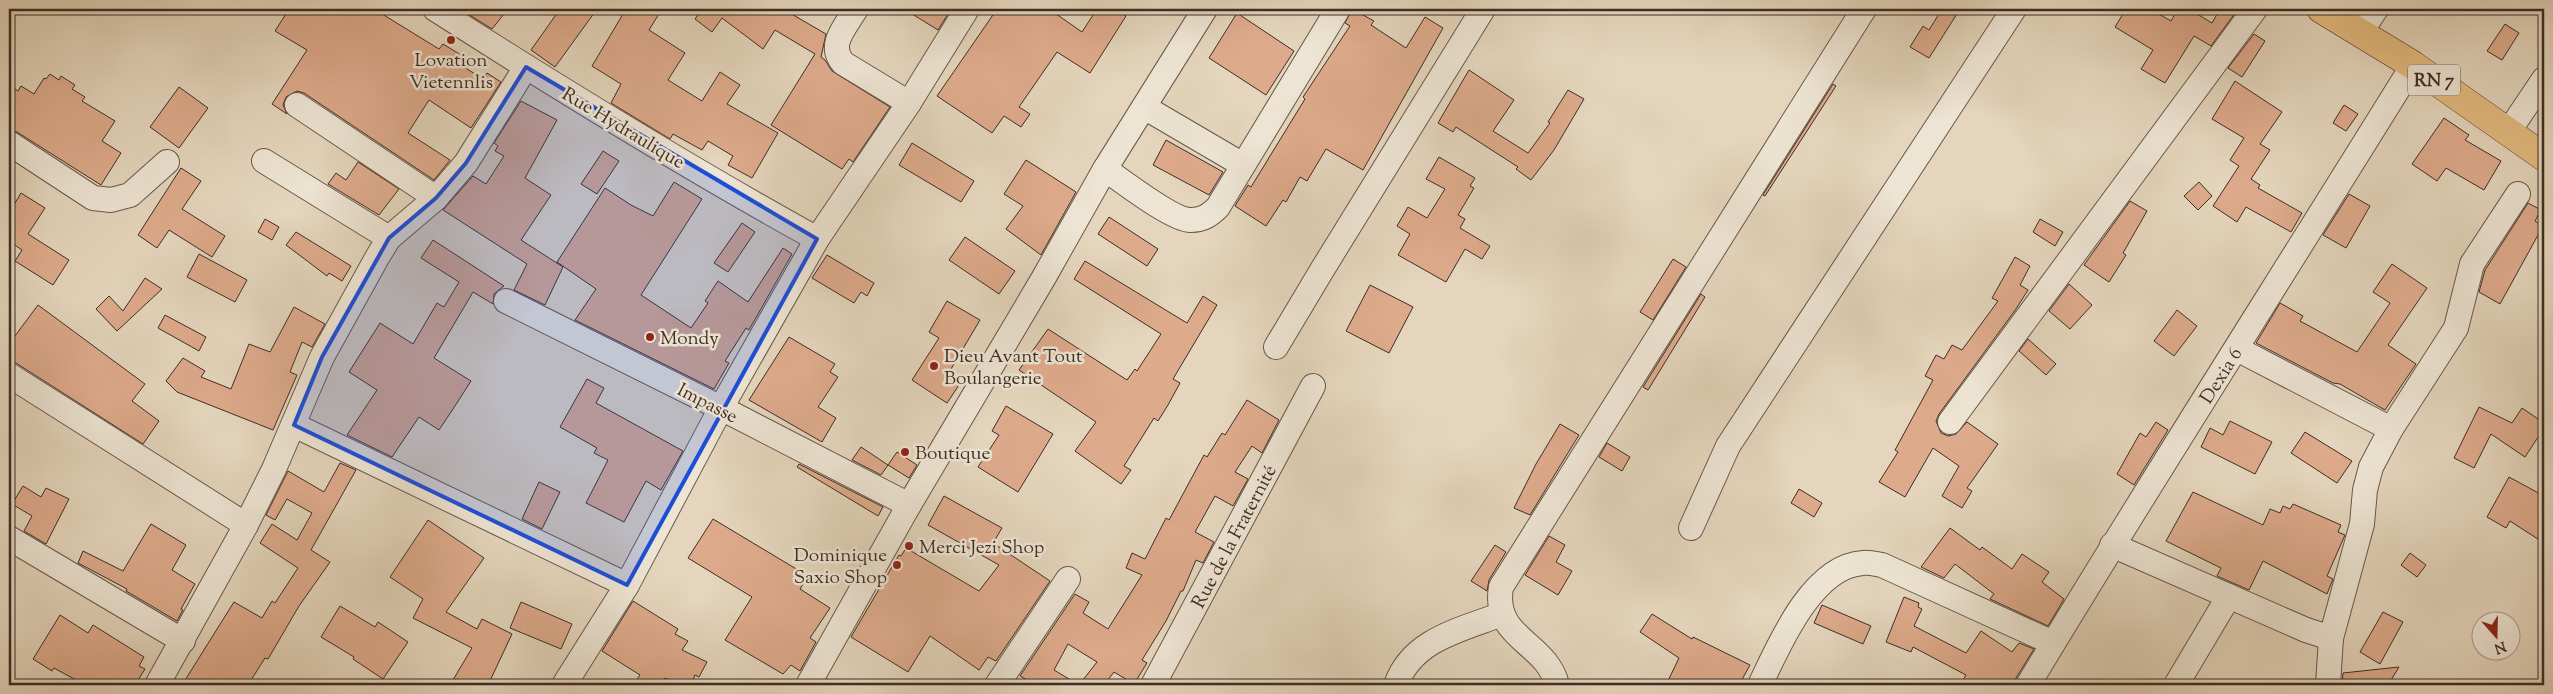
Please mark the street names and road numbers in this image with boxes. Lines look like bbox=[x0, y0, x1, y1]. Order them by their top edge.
road number: RN 7 bbox=[2408, 64, 2460, 96]
street label: Rue Hydraulique bbox=[556, 82, 689, 177]
street label: Dexia 6 bbox=[2194, 343, 2250, 410]
street label: Impasse bbox=[672, 377, 742, 431]
street label: Rue de la Fraternité bbox=[1186, 461, 1284, 614]

